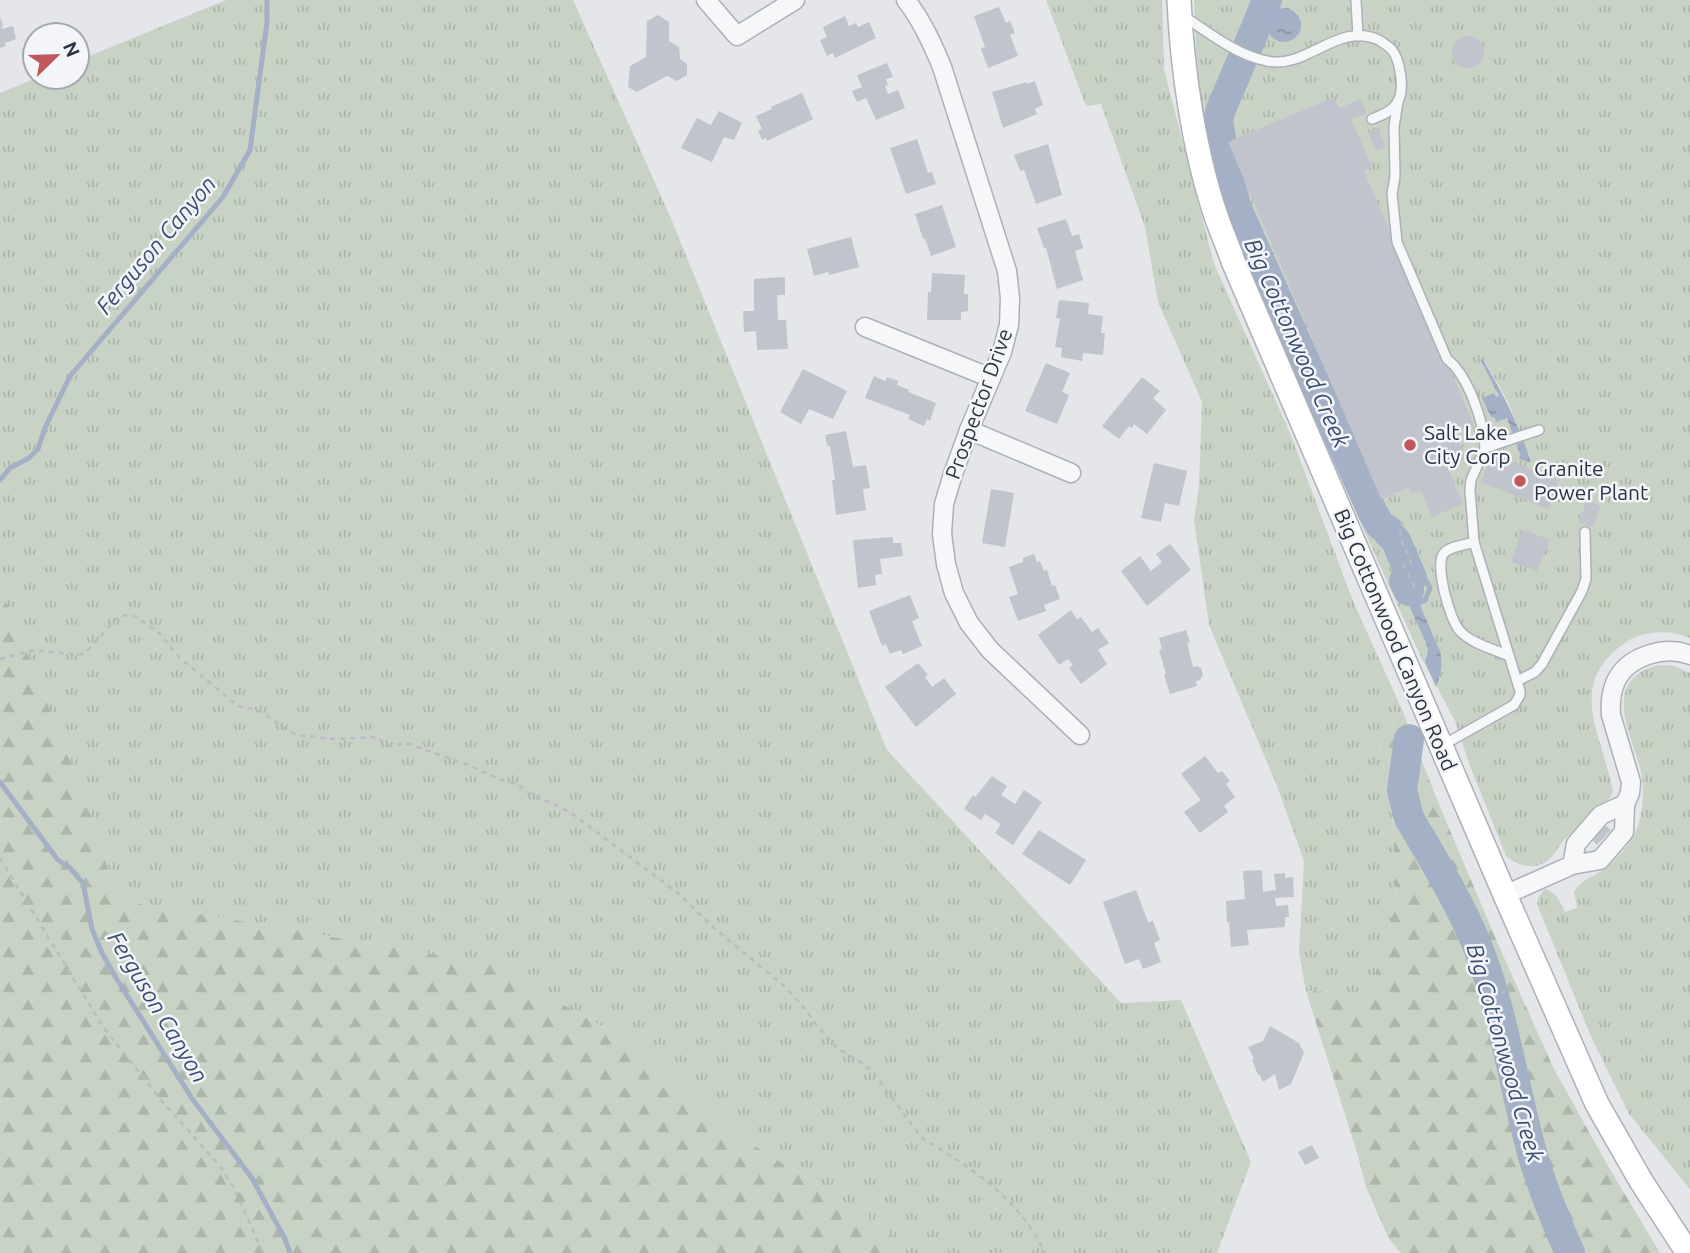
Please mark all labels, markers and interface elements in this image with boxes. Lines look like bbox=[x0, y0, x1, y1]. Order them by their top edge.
north arrow bbox=[21, 21, 91, 91]
text: N bbox=[59, 39, 85, 60]
water label: Ferguson Canyon bbox=[91, 171, 220, 319]
water label: Big Cottonwood Creek bbox=[1240, 234, 1355, 451]
street label: Prospector Drive bbox=[940, 325, 1016, 482]
place label: Salt Lake City Corp bbox=[1424, 420, 1511, 468]
marker: Salt Lake City Corp bbox=[1402, 437, 1418, 453]
place label: Granite Power Plant bbox=[1534, 456, 1648, 504]
marker: Granite Power Plant bbox=[1512, 473, 1528, 489]
street label: Big Cottonwood Canyon Road bbox=[1330, 505, 1462, 774]
water label: Ferguson Canyon bbox=[103, 927, 213, 1087]
water label: Big Cottonwood Creek bbox=[1462, 941, 1549, 1165]

